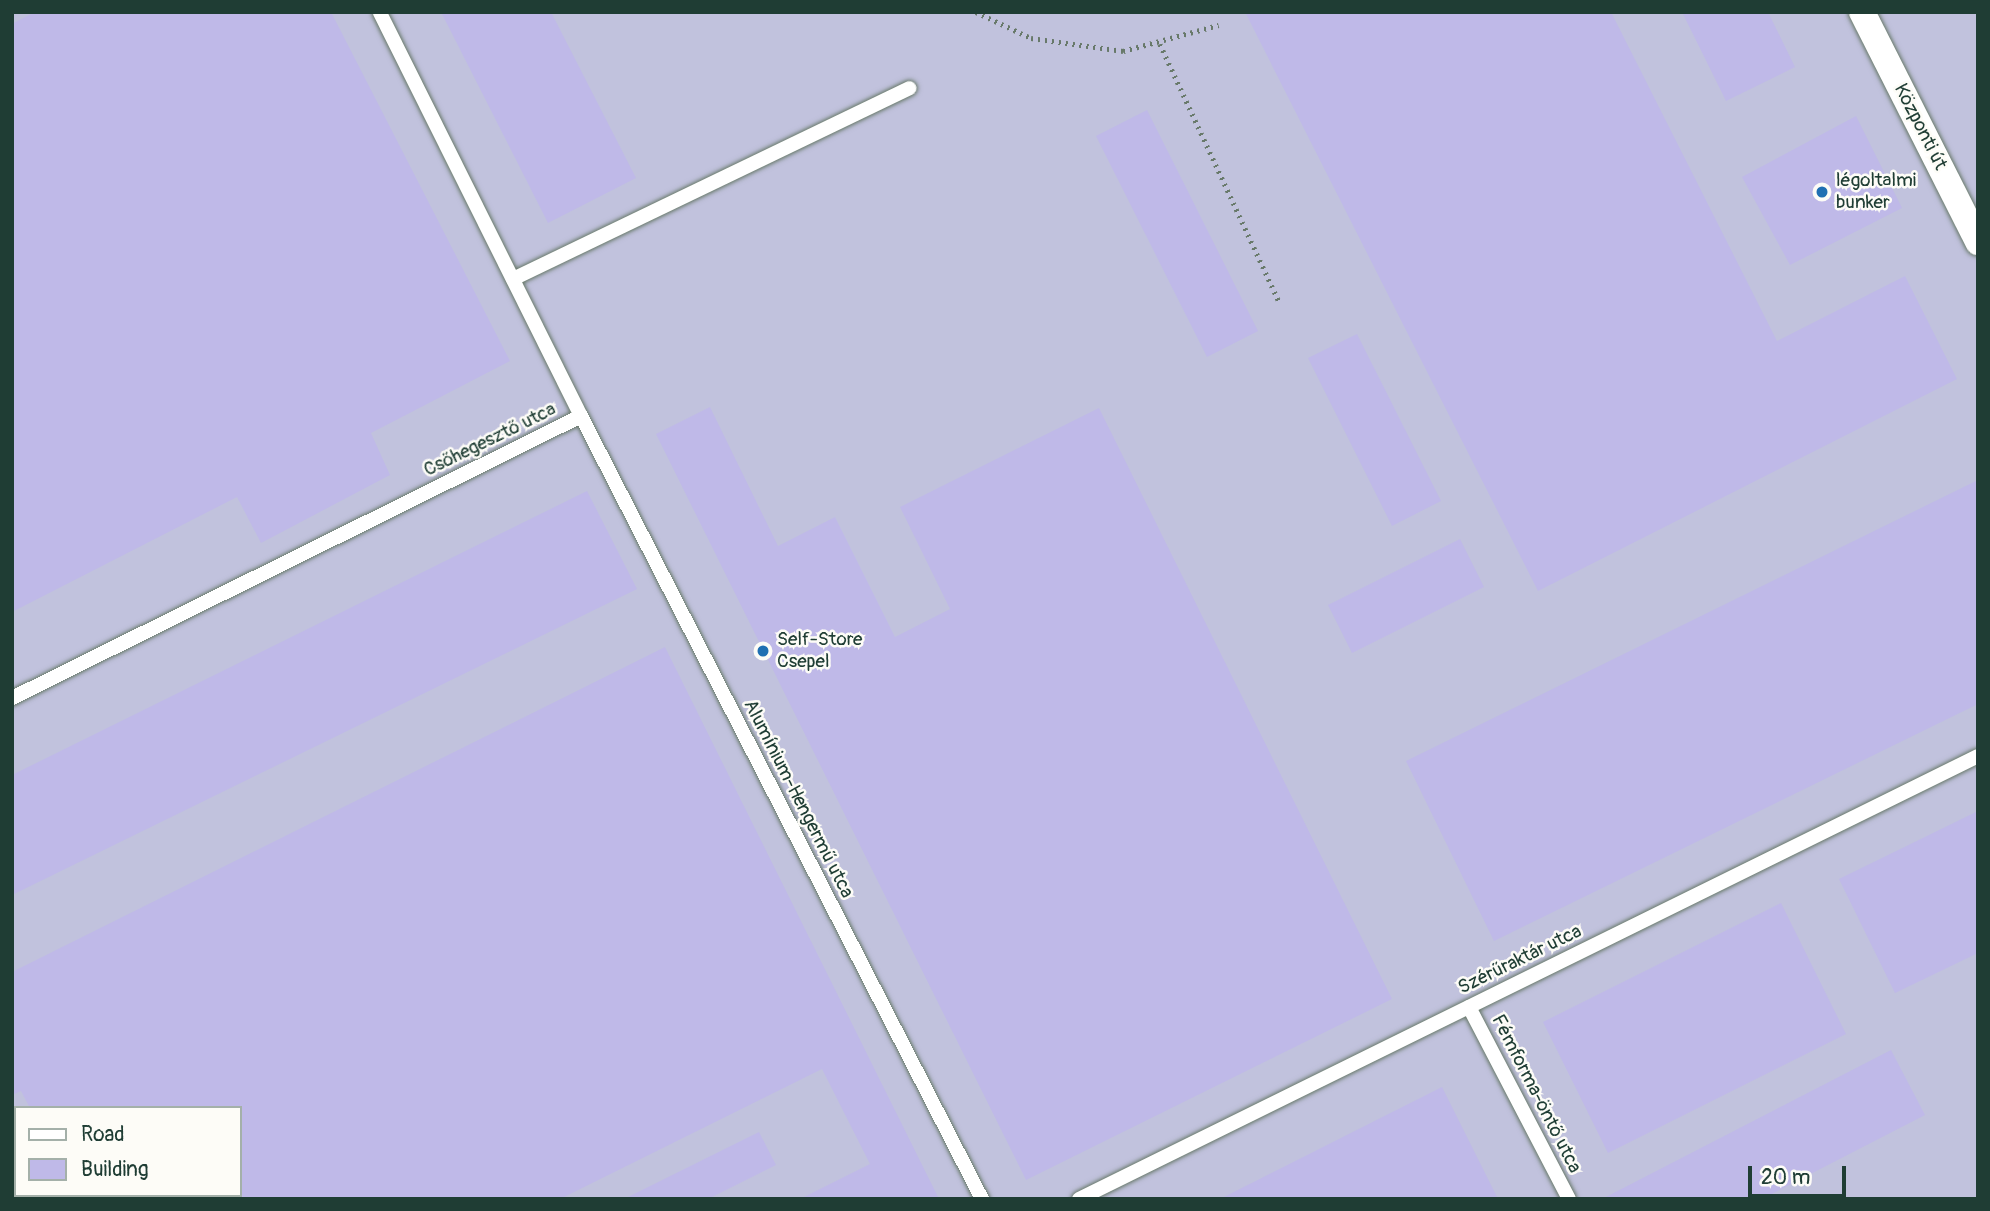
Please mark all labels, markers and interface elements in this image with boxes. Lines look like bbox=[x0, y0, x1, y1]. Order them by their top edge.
street label: Központi út bbox=[1889, 80, 1951, 174]
place label: légoltalmi bunker bbox=[1836, 170, 1916, 214]
marker: légoltalmi bunker bbox=[1814, 184, 1830, 200]
street label: Csőhegesztő utca bbox=[420, 398, 560, 482]
place label: Self-Store Csepel bbox=[777, 629, 862, 673]
marker: Self-Store Csepel bbox=[755, 643, 771, 659]
street label: Alumínium-Hengermű utca bbox=[738, 696, 858, 902]
street label: Szérűraktár utca bbox=[1455, 920, 1585, 1000]
street label: Fémforma-öntő utca bbox=[1486, 1011, 1586, 1177]
legend bbox=[14, 1106, 242, 1197]
text: Road bbox=[81, 1121, 125, 1148]
scale bar bbox=[1752, 1152, 1850, 1196]
text: Building bbox=[81, 1156, 148, 1183]
text: 20 m bbox=[1761, 1164, 1810, 1191]

